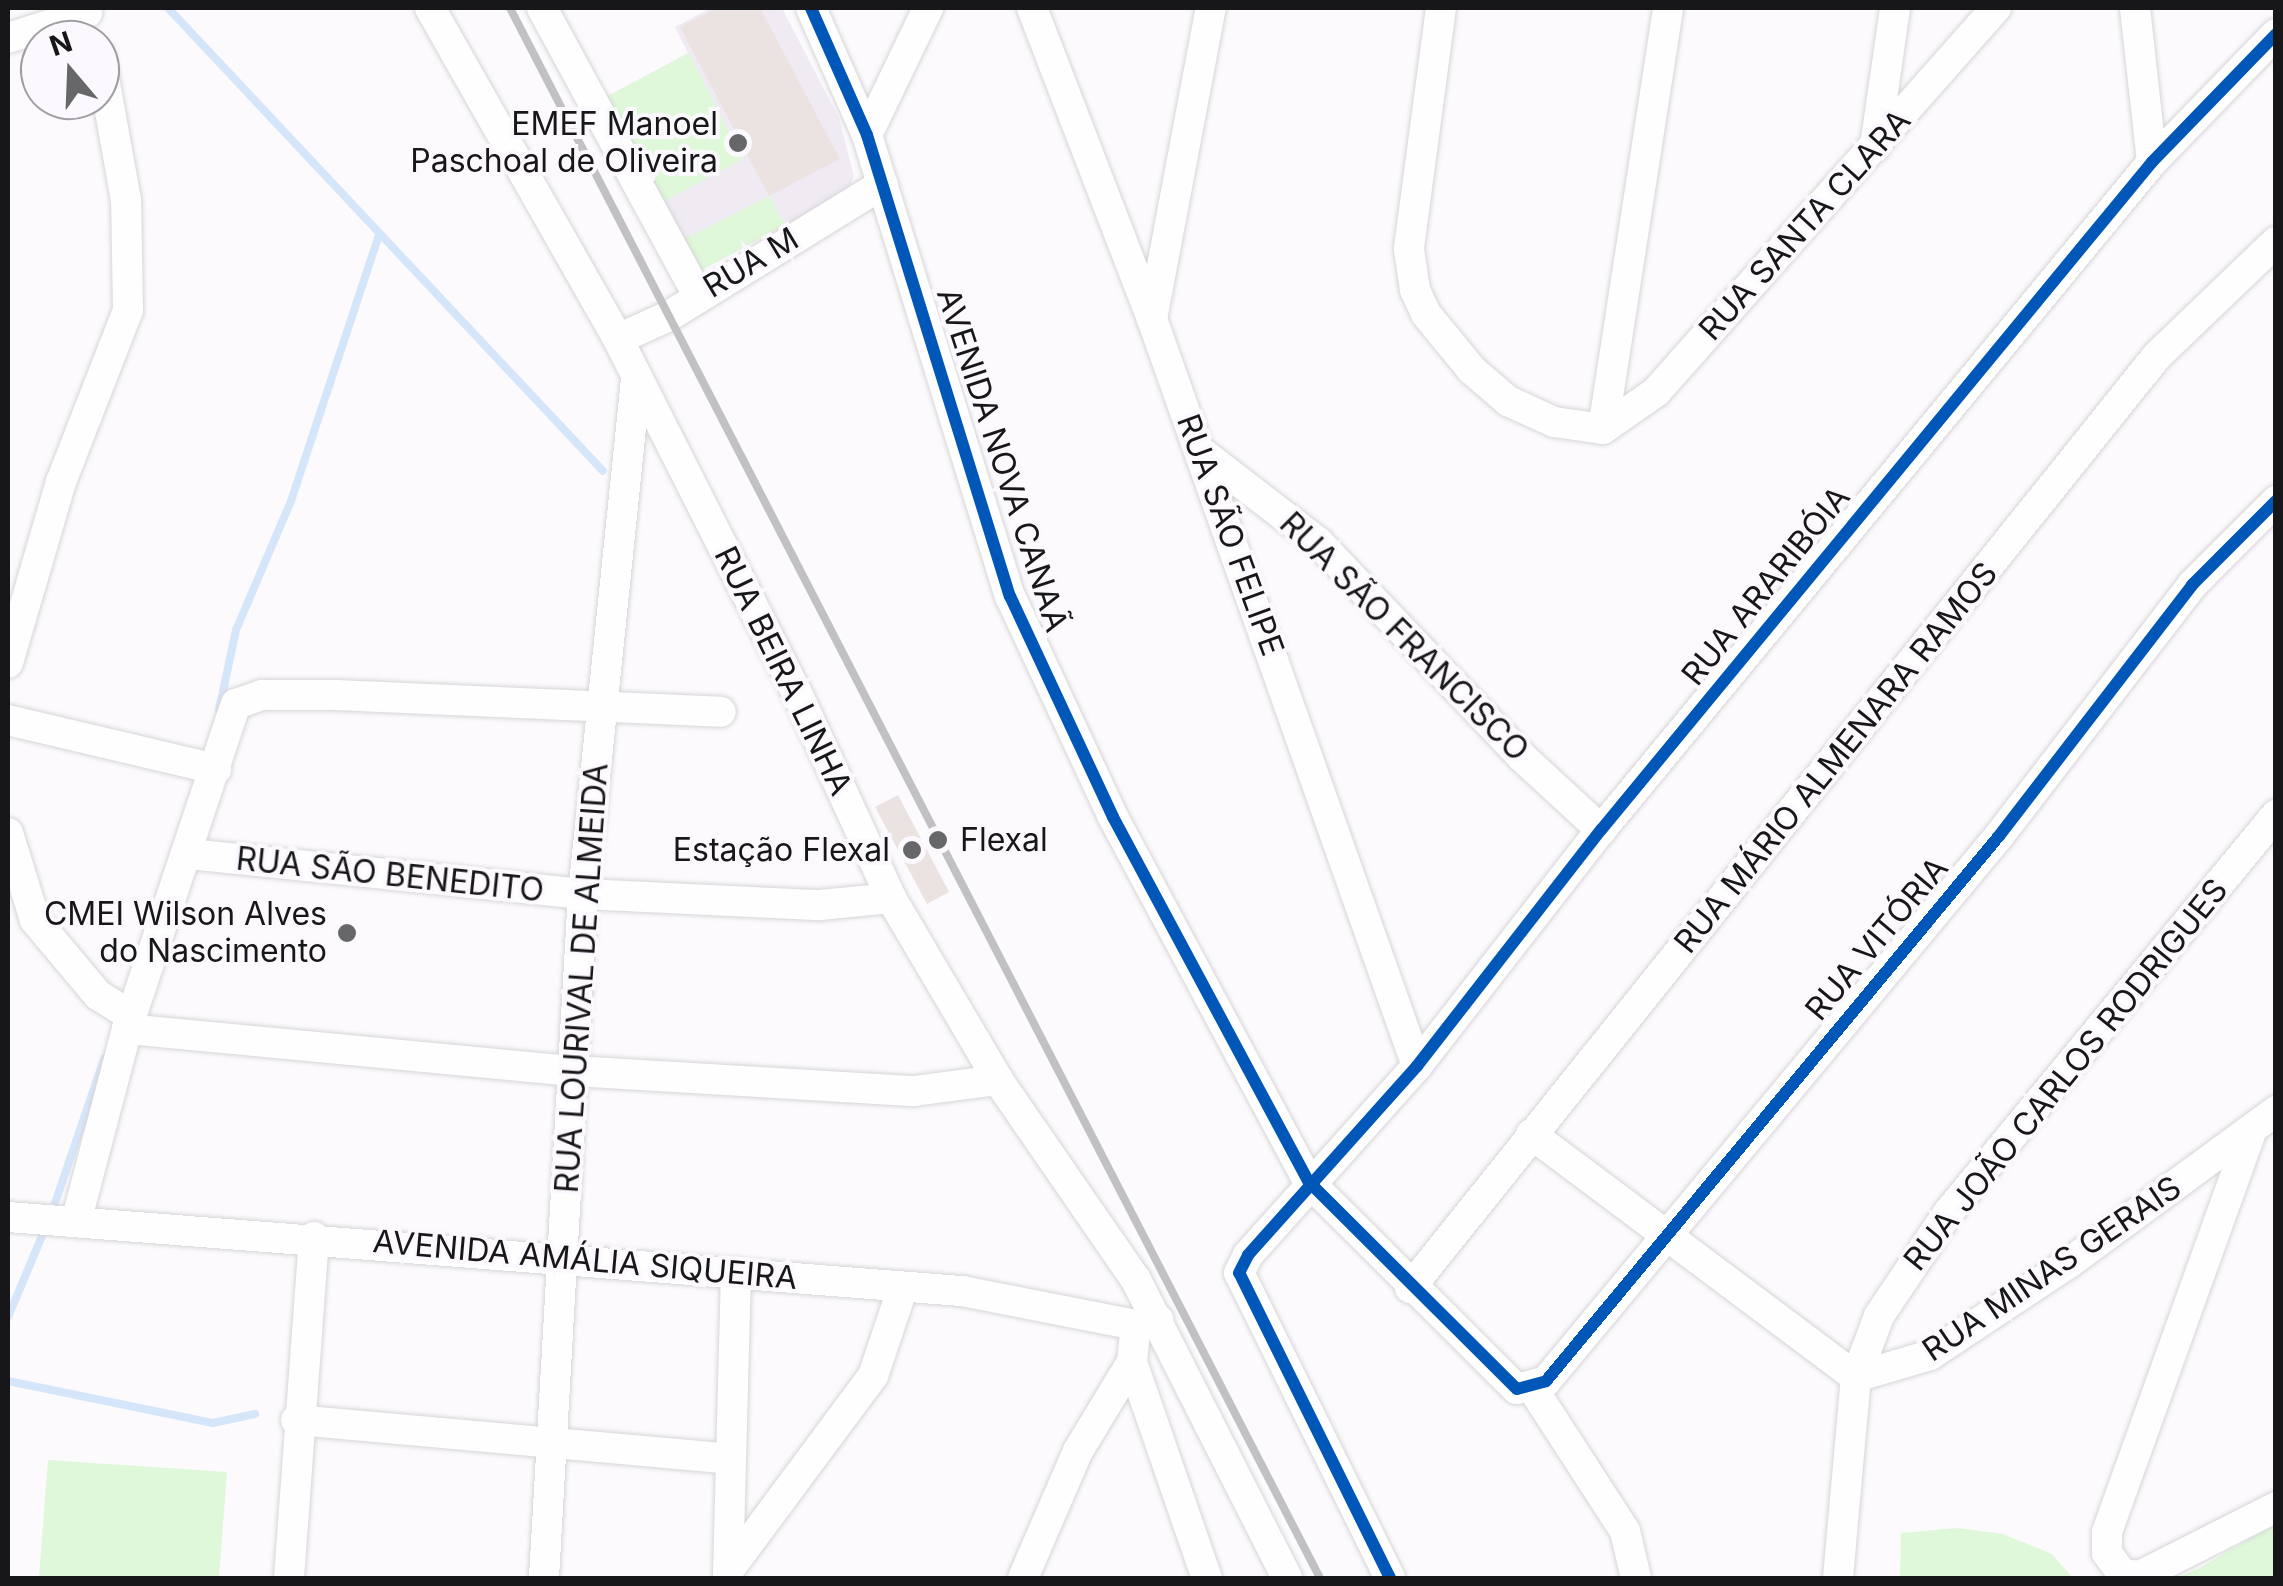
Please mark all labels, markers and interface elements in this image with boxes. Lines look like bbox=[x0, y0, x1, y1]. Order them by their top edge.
north arrow bbox=[20, 20, 120, 120]
text: N bbox=[45, 24, 77, 63]
street label: RUA SANTA CLARA bbox=[1691, 102, 1919, 348]
place label: EMEF Manoel Paschoal de Oliveira bbox=[410, 106, 718, 181]
marker: EMEF Manoel Paschoal de Oliveira bbox=[727, 132, 749, 154]
street label: RUA M bbox=[697, 220, 805, 306]
street label: AVENIDA NOVA CANAÃ bbox=[928, 283, 1076, 637]
street label: RUA SÃO FELIPE bbox=[1168, 409, 1292, 661]
street label: RUA ARARIBÓIA bbox=[1674, 479, 1858, 693]
street label: RUA SÃO FRANCISCO bbox=[1272, 505, 1536, 769]
street label: RUA BEIRA LINHA bbox=[706, 540, 860, 802]
street label: RUA MÁRIO ALMENARA RAMOS bbox=[1667, 555, 2005, 961]
street label: RUA LOURIVAL DE ALMEIDA bbox=[548, 762, 616, 1194]
place label: Flexal bbox=[960, 821, 1048, 859]
marker: Flexal bbox=[925, 827, 951, 853]
place label: Estação Flexal bbox=[673, 831, 890, 869]
marker: Estação Flexal bbox=[899, 837, 925, 863]
street label: RUA SÃO BENEDITO bbox=[234, 840, 546, 910]
street label: RUA VITÓRIA bbox=[1798, 850, 1956, 1028]
street label: RUA JOÃO CARLOS RODRIGUES bbox=[1896, 872, 2236, 1278]
place label: CMEI Wilson Alves do Nascimento bbox=[44, 896, 327, 971]
marker: CMEI Wilson Alves do Nascimento bbox=[336, 922, 358, 944]
street label: RUA MINAS GERAIS bbox=[1916, 1168, 2188, 1370]
street label: AVENIDA AMÁLIA SIQUEIRA bbox=[371, 1222, 799, 1298]

